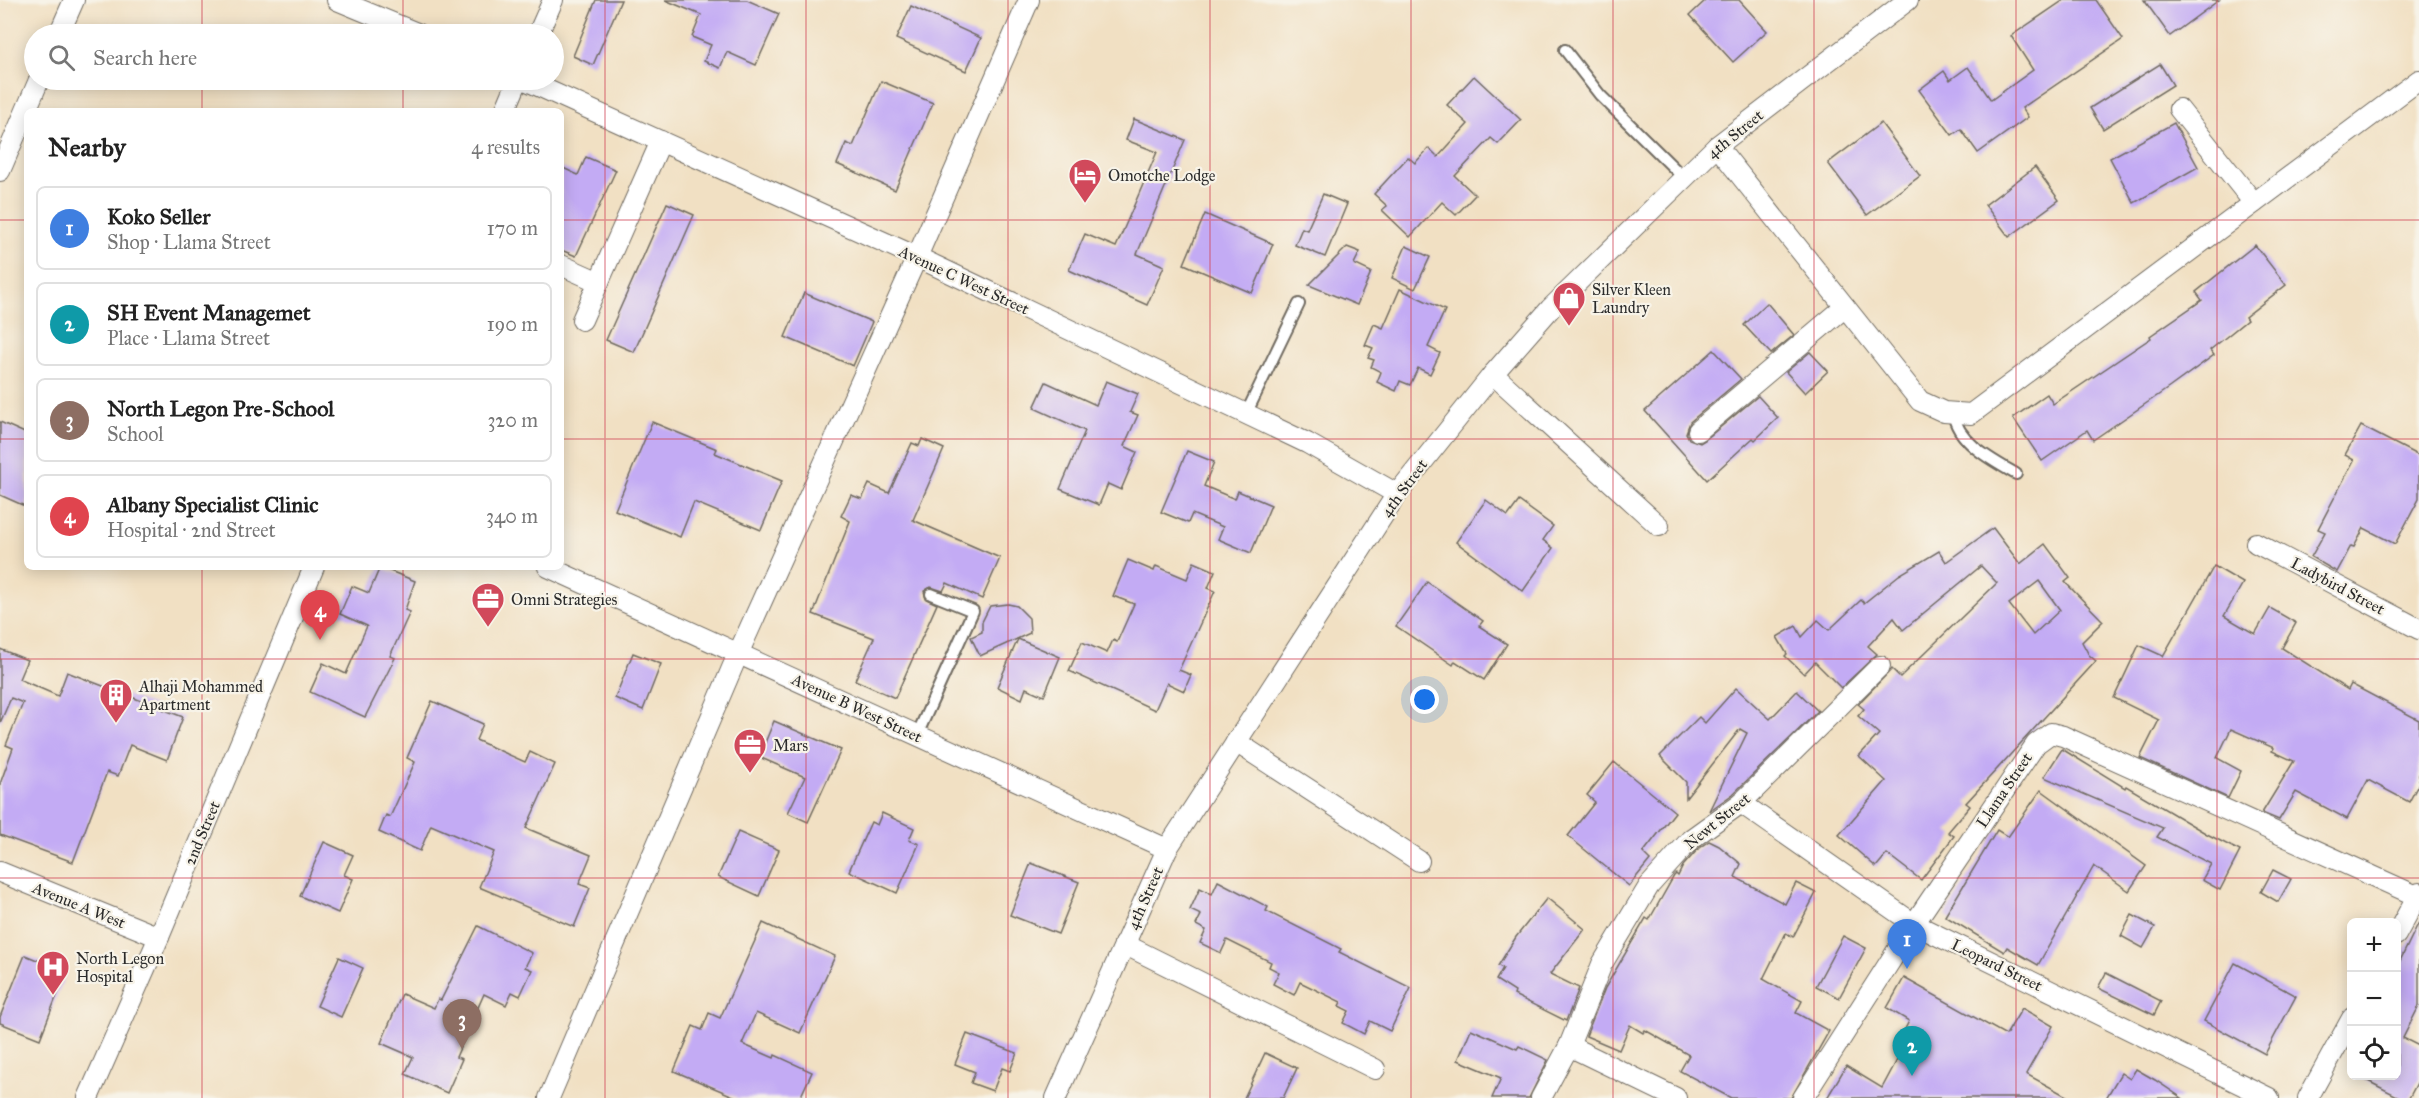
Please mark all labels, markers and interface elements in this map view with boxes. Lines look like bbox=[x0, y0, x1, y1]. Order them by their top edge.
search box bbox=[24, 24, 564, 90]
icon: search bbox=[45, 41, 78, 74]
text: Search here bbox=[93, 44, 197, 71]
street label: 4th Street bbox=[1703, 105, 1767, 162]
text: Nearby bbox=[48, 131, 126, 163]
text: 4 results bbox=[471, 135, 540, 159]
hotel icon: Omotche Lodge bbox=[1067, 157, 1103, 204]
place label: Omotche Lodge bbox=[1108, 166, 1216, 186]
text: Koko Seller bbox=[107, 203, 210, 230]
text: 1 bbox=[66, 216, 73, 240]
text: 170 m bbox=[487, 216, 538, 240]
text: Shop · Llama Street bbox=[107, 230, 271, 254]
street label: Avenue C West Street bbox=[895, 241, 1033, 319]
shop icon: Silver Kleen Laundry bbox=[1551, 280, 1587, 327]
place label: Silver Kleen Laundry bbox=[1592, 280, 1671, 317]
text: SH Event Managemet bbox=[107, 299, 310, 326]
text: 2 bbox=[65, 312, 74, 336]
text: 190 m bbox=[487, 312, 538, 336]
text: Place · Llama Street bbox=[107, 326, 270, 350]
text: North Legon Pre-School bbox=[107, 395, 334, 422]
text: 3 bbox=[66, 408, 74, 432]
text: 320 m bbox=[487, 408, 538, 432]
text: School bbox=[107, 422, 164, 446]
street label: 4th Street bbox=[1377, 455, 1431, 521]
text: Albany Specialist Clinic bbox=[107, 491, 318, 518]
text: 4 bbox=[64, 504, 75, 528]
text: 340 m bbox=[486, 504, 538, 528]
text: Hospital · 2nd Street bbox=[107, 518, 276, 542]
street label: Ladybird Street bbox=[2288, 553, 2388, 619]
office icon: Omni Strategies bbox=[470, 581, 506, 628]
pin: 4 bbox=[300, 590, 340, 640]
place label: Omni Strategies bbox=[511, 590, 618, 610]
street label: Avenue B West Street bbox=[788, 669, 925, 747]
building icon: Alhaji Mohammed Apartment bbox=[98, 677, 134, 724]
place label: Alhaji Mohammed Apartment bbox=[138, 677, 263, 714]
your location bbox=[1410, 685, 1439, 714]
office icon: Mars bbox=[732, 727, 768, 774]
place label: Mars bbox=[773, 736, 808, 755]
street label: Llama Street bbox=[1972, 749, 2036, 831]
street label: Newt Street bbox=[1680, 788, 1754, 853]
street label: 2nd Street bbox=[180, 798, 224, 868]
street label: 4th Street bbox=[1123, 863, 1167, 932]
street label: Avenue A West bbox=[29, 877, 128, 932]
map controls bbox=[2347, 918, 2401, 1080]
button: + bbox=[2347, 918, 2401, 972]
pin: 1 bbox=[1888, 920, 1926, 969]
street label: Leopard Street bbox=[1949, 935, 2046, 995]
hospital icon: North Legon Hospital bbox=[35, 949, 71, 996]
place label: North Legon Hospital bbox=[76, 949, 165, 986]
button: − bbox=[2347, 972, 2401, 1026]
pin: 3 bbox=[442, 1000, 482, 1049]
pin: 2 bbox=[1892, 1026, 1932, 1076]
button: locate bbox=[2347, 1026, 2401, 1080]

